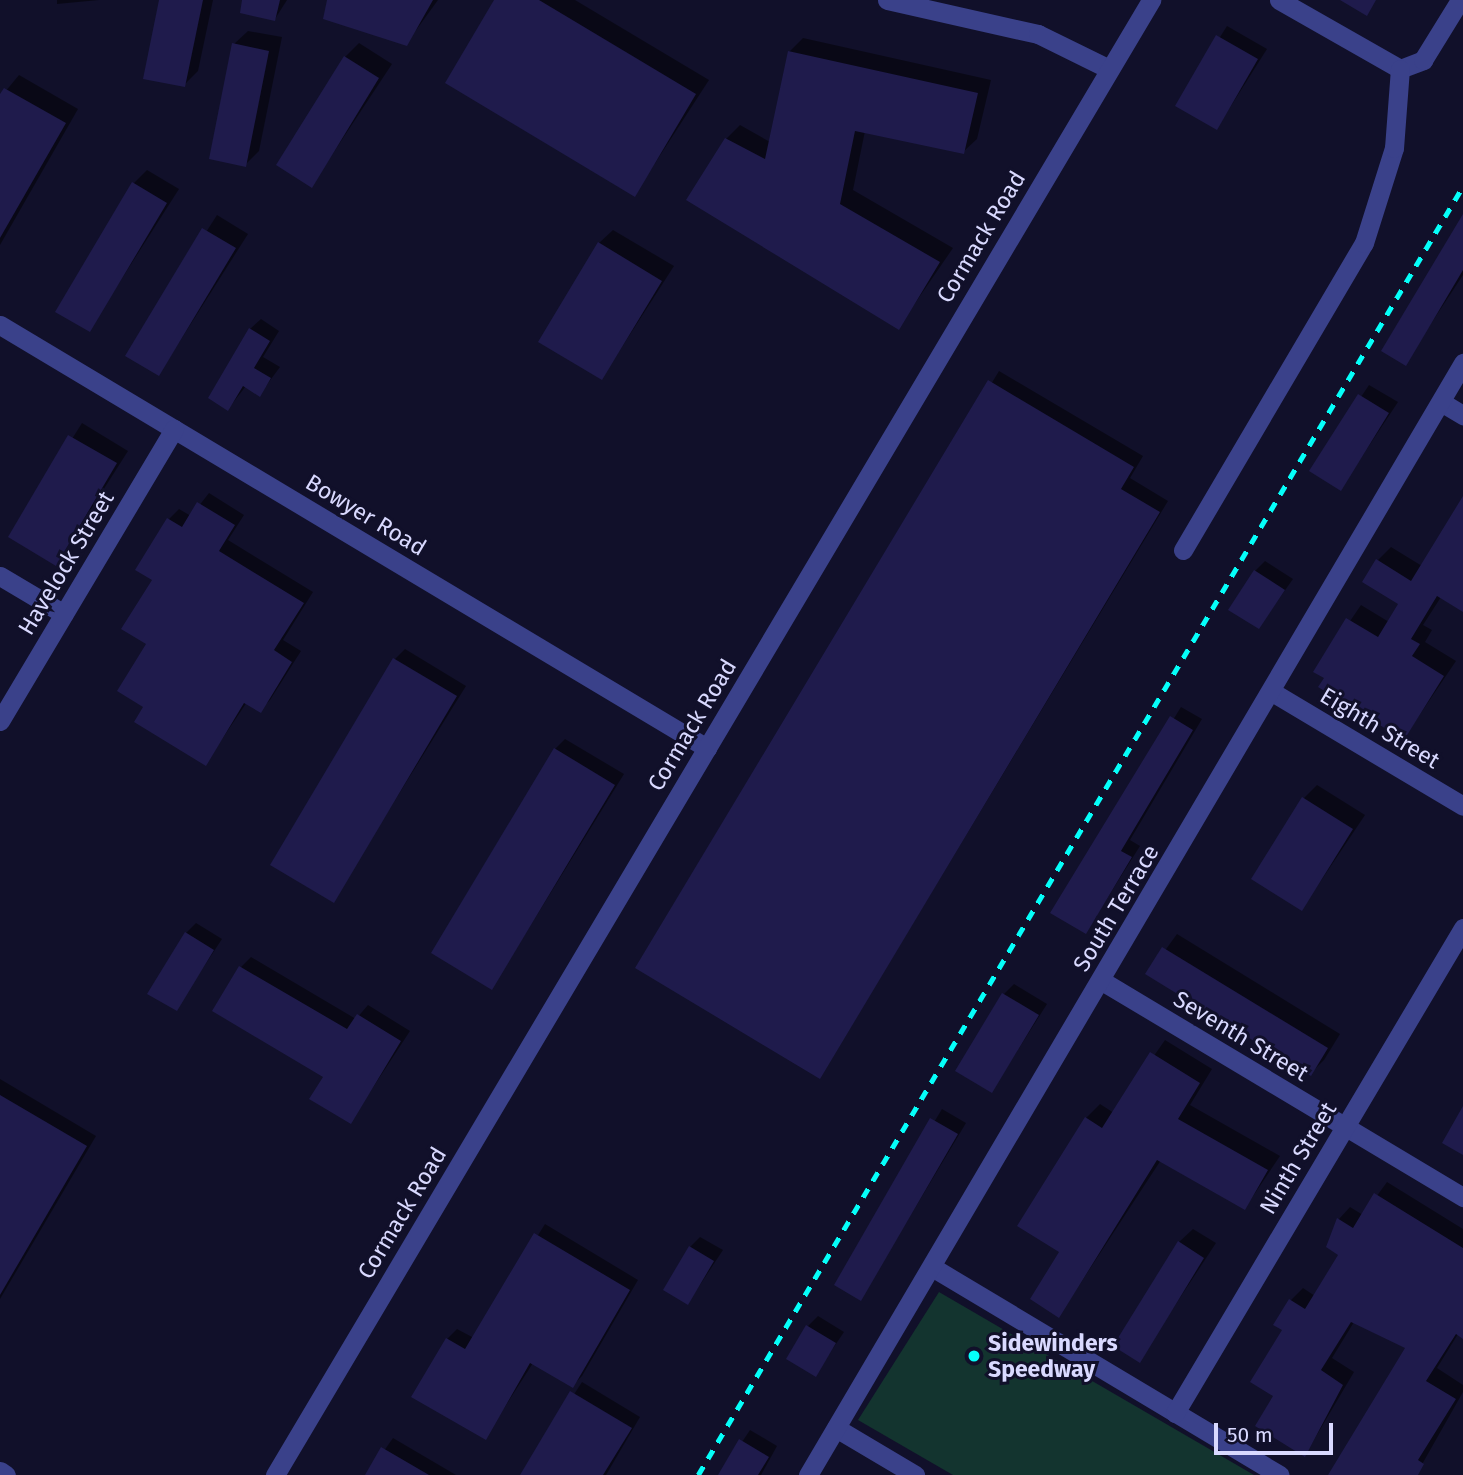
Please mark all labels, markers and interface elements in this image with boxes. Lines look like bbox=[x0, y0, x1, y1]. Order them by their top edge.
street label: Cormack Road bbox=[931, 166, 1031, 308]
street label: Bowyer Road bbox=[301, 468, 431, 562]
street label: Havelock Street bbox=[12, 486, 120, 640]
street label: Cormack Road bbox=[642, 654, 742, 796]
street label: Eighth Street bbox=[1315, 682, 1445, 774]
street label: South Terrace bbox=[1067, 840, 1165, 976]
street label: Seventh Street bbox=[1169, 985, 1313, 1087]
street label: Ninth Street bbox=[1254, 1097, 1342, 1219]
street label: Cormack Road bbox=[352, 1142, 452, 1284]
place label: Sidewinders Speedway bbox=[988, 1329, 1118, 1383]
marker: Sidewinders Speedway bbox=[966, 1348, 982, 1364]
scale bar bbox=[1218, 1408, 1337, 1452]
text: 50 m bbox=[1227, 1422, 1273, 1448]

